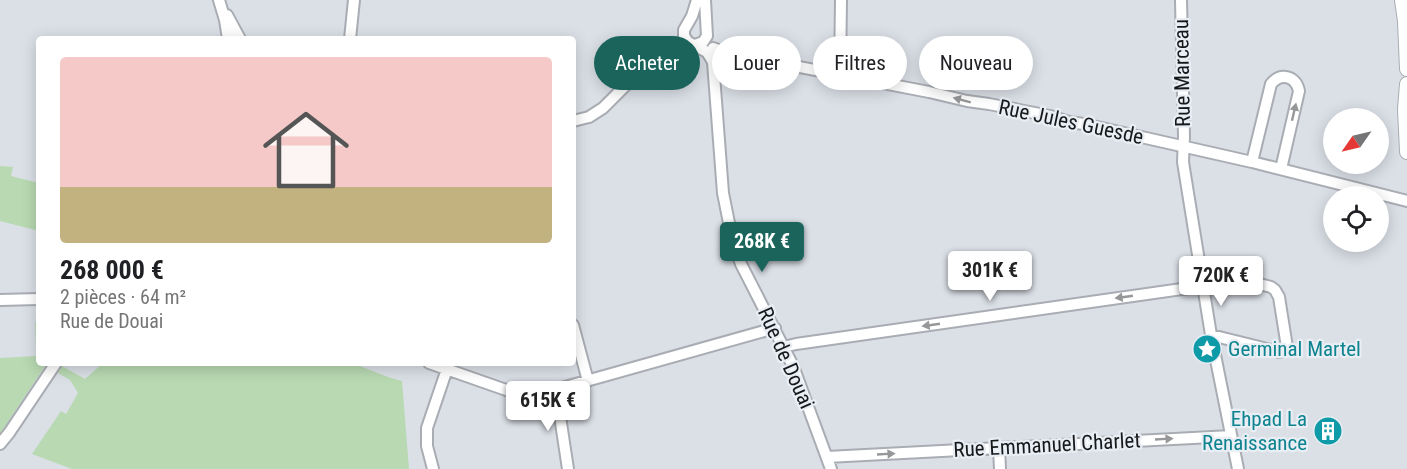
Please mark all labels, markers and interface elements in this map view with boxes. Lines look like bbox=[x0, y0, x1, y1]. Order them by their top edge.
street label: Rue Marceau bbox=[1169, 19, 1195, 127]
chip: Acheter bbox=[594, 36, 700, 90]
chip: Louer bbox=[712, 36, 801, 90]
chip: Filtres bbox=[813, 36, 907, 90]
chip: Nouveau bbox=[919, 36, 1033, 90]
one-way arrow bbox=[953, 94, 971, 104]
street label: Rue Jules Guesde bbox=[996, 95, 1146, 149]
icon: home bbox=[252, 96, 360, 204]
one-way arrow bbox=[1290, 103, 1300, 121]
north arrow bbox=[1323, 108, 1389, 174]
map controls bbox=[1323, 108, 1389, 252]
button: locate bbox=[1323, 186, 1389, 252]
pin: 268K € bbox=[713, 222, 811, 273]
text: 268K € bbox=[734, 229, 790, 253]
pin: 301K € bbox=[941, 251, 1039, 302]
text: 268 000 € bbox=[60, 255, 164, 285]
pin: 720K € bbox=[1172, 256, 1270, 307]
text: 301K € bbox=[962, 258, 1018, 282]
text: 720K € bbox=[1193, 263, 1249, 287]
text: 2 pièces · 64 m² bbox=[60, 285, 186, 309]
one-way arrow bbox=[1115, 293, 1134, 302]
street label: Rue de Douai bbox=[753, 304, 819, 412]
text: Rue de Douai bbox=[60, 309, 163, 333]
one-way arrow bbox=[922, 320, 941, 329]
place icon: Germinal Martel bbox=[1191, 333, 1223, 365]
place label: Germinal Martel bbox=[1228, 337, 1361, 361]
pin: 615K € bbox=[499, 381, 597, 432]
text: 615K € bbox=[520, 388, 576, 412]
place label: Ehpad La Renaissance bbox=[1202, 407, 1307, 455]
building icon: Ehpad La Renaissance bbox=[1312, 415, 1344, 447]
street label: Rue Emmanuel Charlet bbox=[953, 428, 1141, 462]
one-way arrow bbox=[1155, 435, 1174, 444]
one-way arrow bbox=[876, 450, 895, 459]

